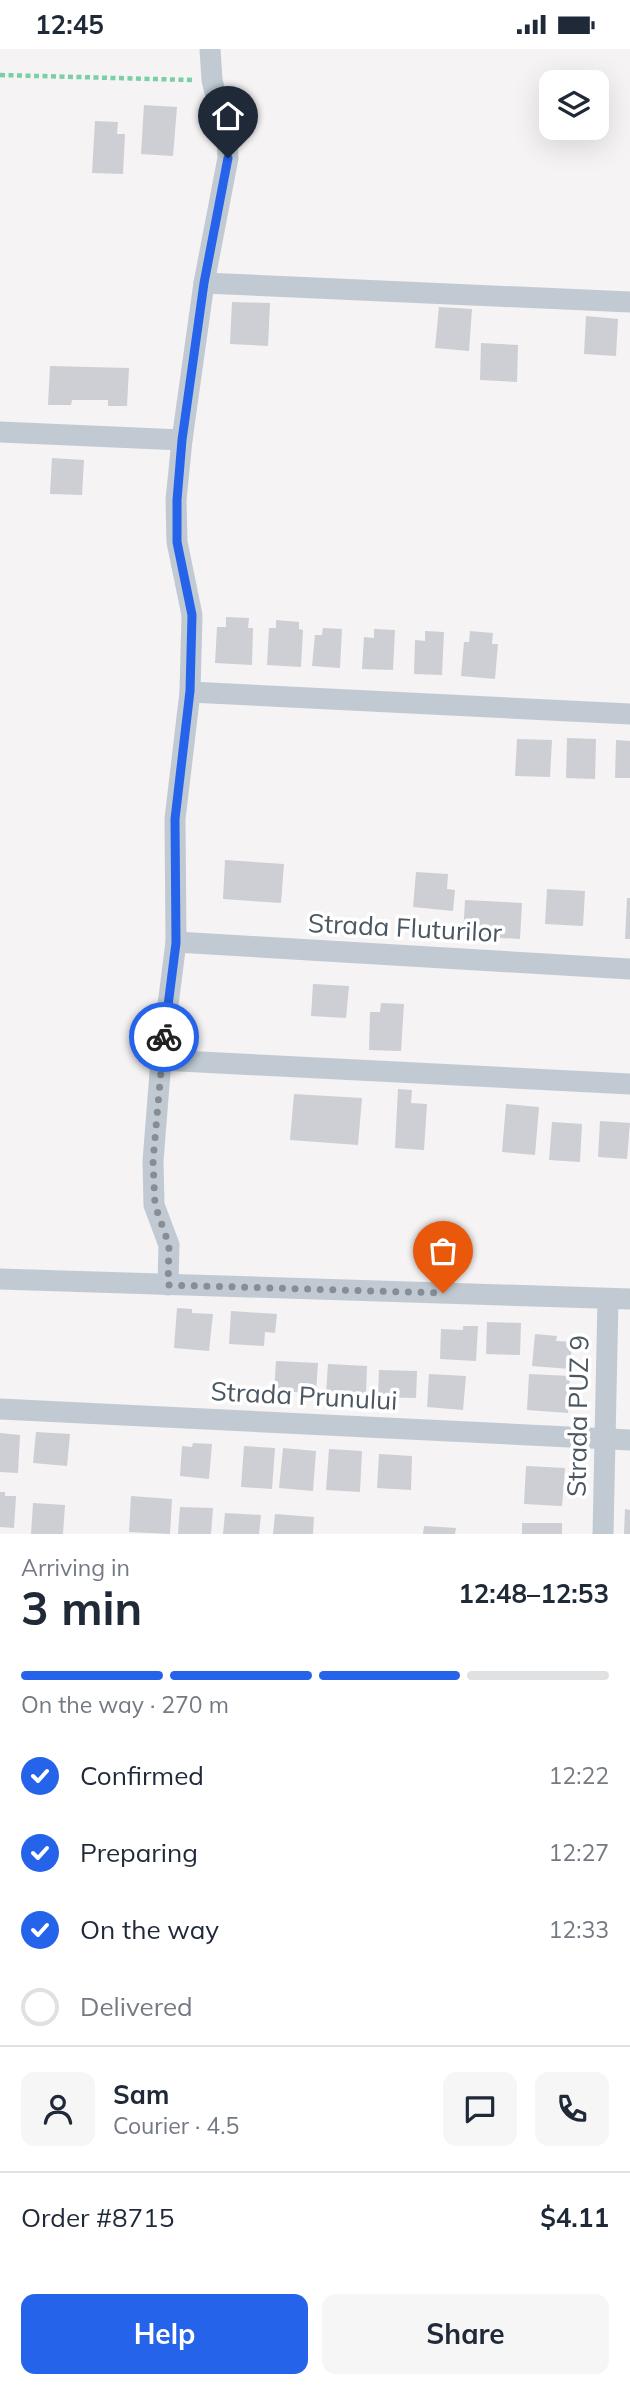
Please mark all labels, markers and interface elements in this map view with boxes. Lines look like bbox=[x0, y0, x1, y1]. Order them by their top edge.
text: 12:45 bbox=[35, 8, 104, 41]
map controls bbox=[539, 70, 609, 140]
button: layers bbox=[539, 70, 609, 140]
pin bbox=[198, 86, 258, 158]
icon: home bbox=[209, 97, 247, 135]
street label: Strada Fluturilor bbox=[307, 906, 503, 949]
courier bbox=[129, 1002, 199, 1072]
icon: bike bbox=[145, 1018, 183, 1056]
pin bbox=[413, 1221, 473, 1293]
icon: bag bbox=[424, 1232, 462, 1270]
street label: Strada PUZ 9 bbox=[560, 1335, 595, 1497]
street label: Strada Prunului bbox=[210, 1374, 398, 1417]
text: Arriving in bbox=[21, 1553, 130, 1582]
text: 12:48–12:53 bbox=[458, 1577, 609, 1610]
text: 3 min bbox=[21, 1579, 142, 1637]
text: On the way · 270 m bbox=[21, 1690, 229, 1719]
icon: check bbox=[21, 1757, 59, 1795]
text: Confirmed bbox=[80, 1759, 204, 1792]
text: 12:22 bbox=[549, 1761, 609, 1790]
icon: check bbox=[21, 1834, 59, 1872]
text: Preparing bbox=[80, 1836, 198, 1869]
text: 12:27 bbox=[549, 1838, 609, 1867]
icon: check bbox=[21, 1911, 59, 1949]
text: On the way bbox=[80, 1913, 219, 1946]
text: 12:33 bbox=[549, 1915, 609, 1944]
text: Delivered bbox=[80, 1990, 193, 2023]
button: person bbox=[21, 2072, 95, 2146]
button: chat bbox=[443, 2072, 517, 2146]
button: phone bbox=[535, 2072, 609, 2146]
text: Sam bbox=[113, 2078, 169, 2111]
text: Courier · 4.5 bbox=[113, 2111, 239, 2140]
text: Order #8715 bbox=[21, 2201, 174, 2234]
text: $4.11 bbox=[540, 2201, 609, 2234]
button: Help bbox=[21, 2294, 308, 2374]
button: Share bbox=[322, 2294, 609, 2374]

